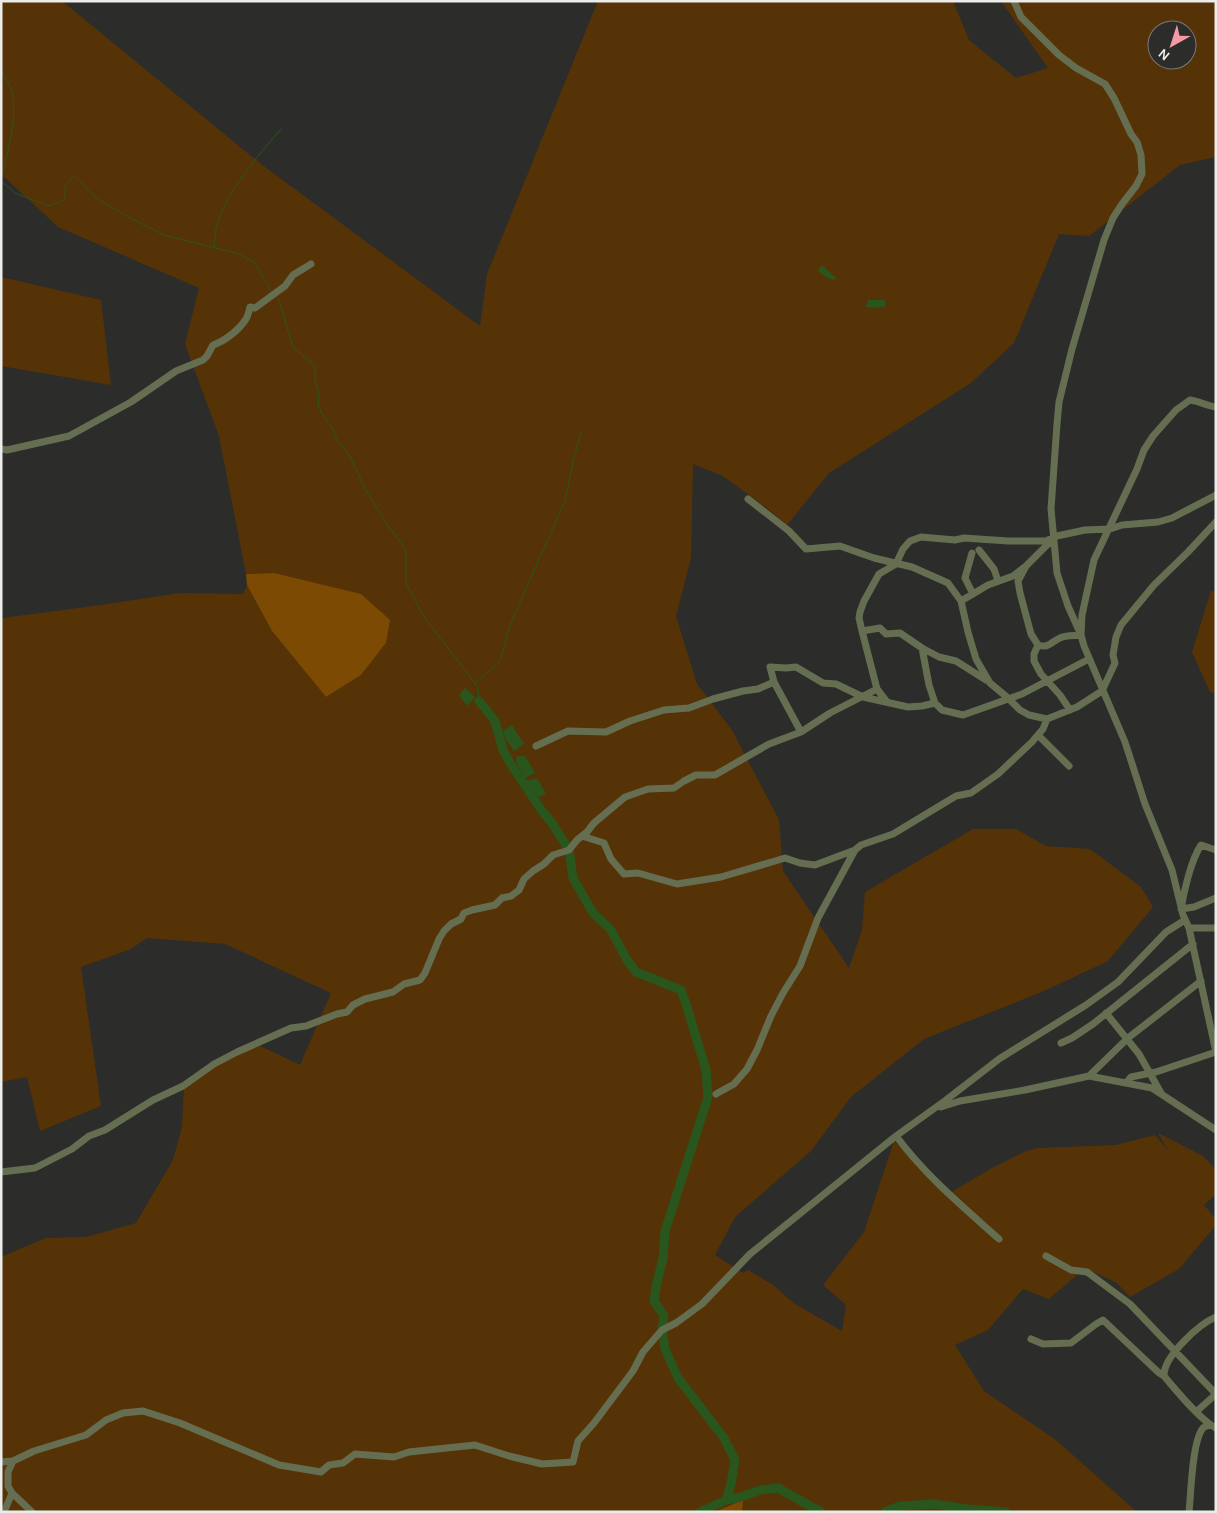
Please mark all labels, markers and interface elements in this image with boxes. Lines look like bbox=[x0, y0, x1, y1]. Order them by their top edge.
north arrow bbox=[1147, 20, 1197, 70]
text: N bbox=[1155, 45, 1173, 64]

